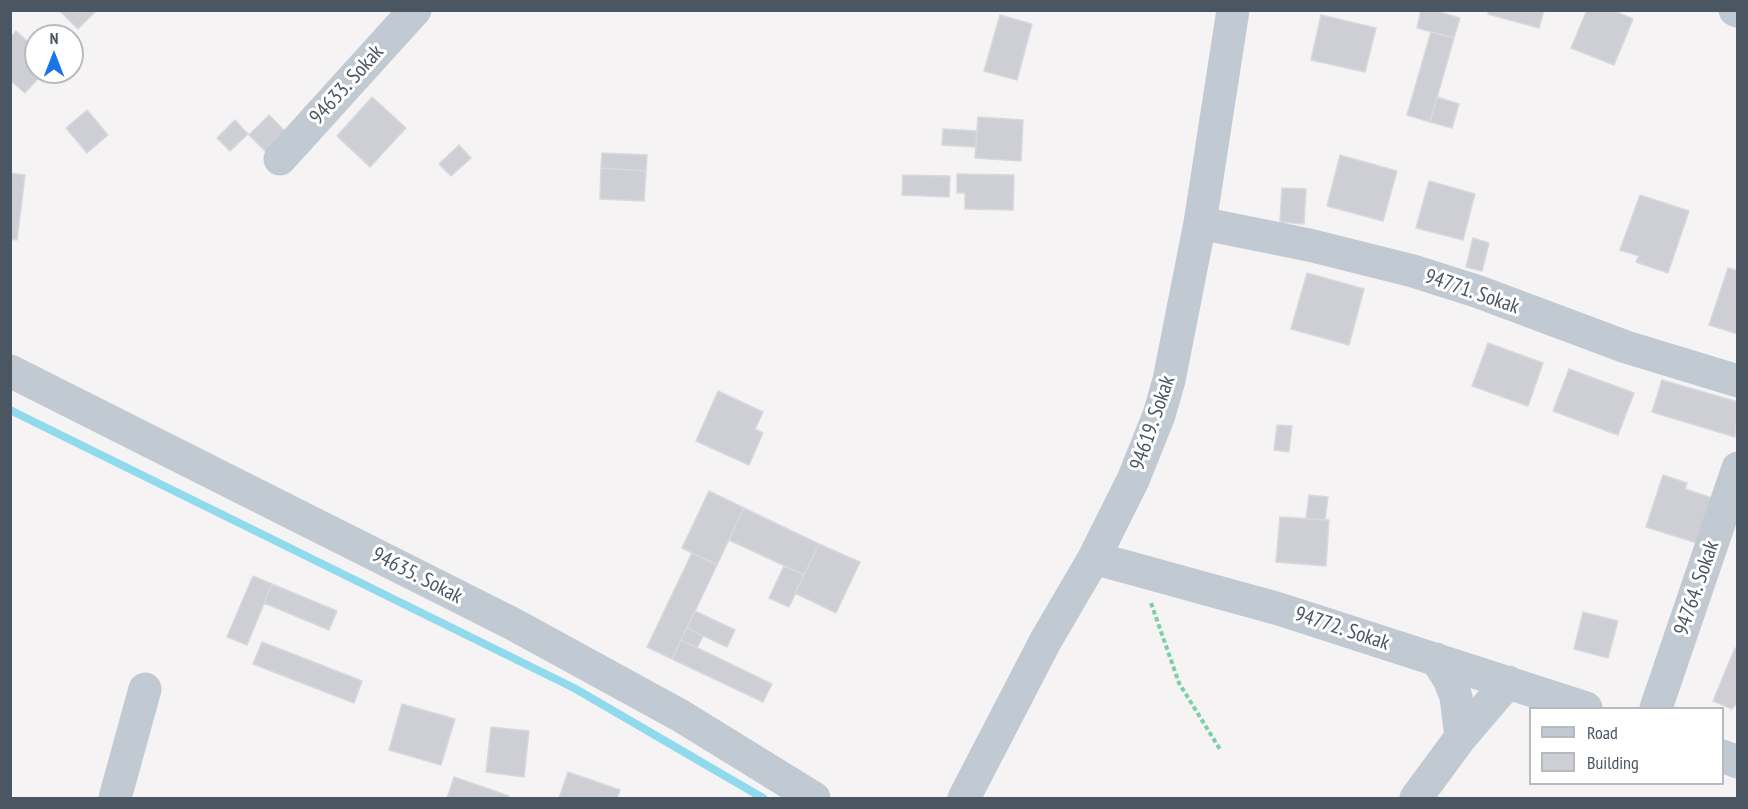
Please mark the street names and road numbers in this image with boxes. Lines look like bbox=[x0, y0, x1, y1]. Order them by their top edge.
street label: 94633. Sokak bbox=[305, 40, 389, 130]
street label: 94771. Sokak bbox=[1421, 264, 1523, 320]
street label: 94619. Sokak bbox=[1125, 372, 1181, 474]
street label: 94764. Sokak bbox=[1669, 537, 1725, 639]
street label: 94635. Sokak bbox=[368, 542, 466, 610]
street label: 94772. Sokak bbox=[1291, 602, 1393, 656]

